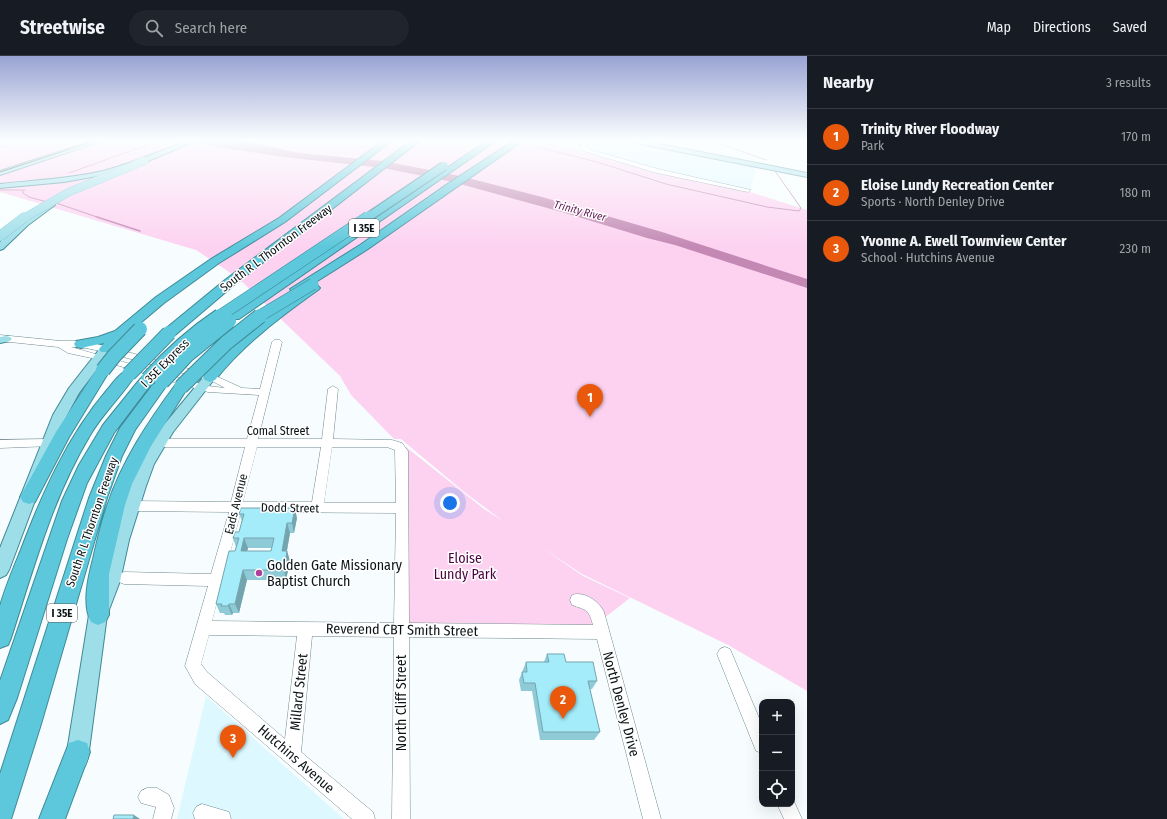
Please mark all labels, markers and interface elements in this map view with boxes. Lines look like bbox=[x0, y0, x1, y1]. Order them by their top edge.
search box bbox=[129, 10, 409, 46]
text: Streetwise bbox=[20, 16, 105, 39]
icon: search bbox=[143, 17, 165, 39]
text: Search here bbox=[175, 19, 247, 37]
text: Map bbox=[987, 19, 1011, 36]
text: Directions bbox=[1033, 19, 1091, 36]
text: Saved bbox=[1113, 19, 1147, 36]
text: Nearby bbox=[823, 72, 874, 93]
text: 3 results bbox=[1106, 75, 1151, 90]
text: Trinity River Floodway bbox=[861, 120, 999, 138]
text: 1 bbox=[833, 129, 839, 144]
text: 170 m bbox=[1121, 129, 1151, 144]
text: Park bbox=[861, 138, 884, 153]
text: Eloise Lundy Recreation Center bbox=[861, 176, 1054, 194]
text: 2 bbox=[833, 185, 839, 200]
text: 180 m bbox=[1120, 185, 1151, 200]
text: Sports · North Denley Drive bbox=[861, 194, 1005, 209]
water label: Trinity River bbox=[553, 198, 609, 224]
street label: South R L Thornton Freeway bbox=[217, 201, 335, 295]
road number: I 35E bbox=[349, 219, 379, 237]
text: Yvonne A. Ewell Townview Center bbox=[861, 232, 1067, 250]
text: 3 bbox=[833, 241, 839, 256]
text: 230 m bbox=[1120, 241, 1151, 256]
text: School · Hutchins Avenue bbox=[861, 250, 995, 265]
street label: I 35E Express bbox=[138, 336, 192, 390]
pin: 1 bbox=[577, 384, 603, 417]
street label: Comal Street bbox=[247, 424, 309, 438]
street label: South R L Thornton Freeway bbox=[63, 455, 121, 589]
street label: Eads Avenue bbox=[222, 472, 250, 536]
your location bbox=[440, 493, 460, 513]
street label: Dodd Street bbox=[261, 500, 319, 516]
park label: Eloise Lundy Park bbox=[434, 550, 497, 583]
place label: Golden Gate Missionary Baptist Church bbox=[267, 557, 403, 590]
marker: Golden Gate Missionary Baptist Church bbox=[254, 568, 264, 578]
road number: I 35E bbox=[47, 604, 77, 622]
street label: Reverend CBT Smith Street bbox=[326, 620, 479, 640]
street label: North Denley Drive bbox=[599, 650, 643, 758]
street label: Millard Street bbox=[287, 652, 312, 731]
street label: North Cliff Street bbox=[393, 654, 410, 751]
pin: 2 bbox=[550, 686, 576, 719]
map controls bbox=[759, 699, 795, 807]
button: + bbox=[759, 699, 795, 735]
street label: Hutchins Avenue bbox=[254, 721, 338, 797]
pin: 3 bbox=[220, 725, 246, 758]
button: − bbox=[759, 735, 795, 771]
button: locate bbox=[759, 771, 795, 807]

